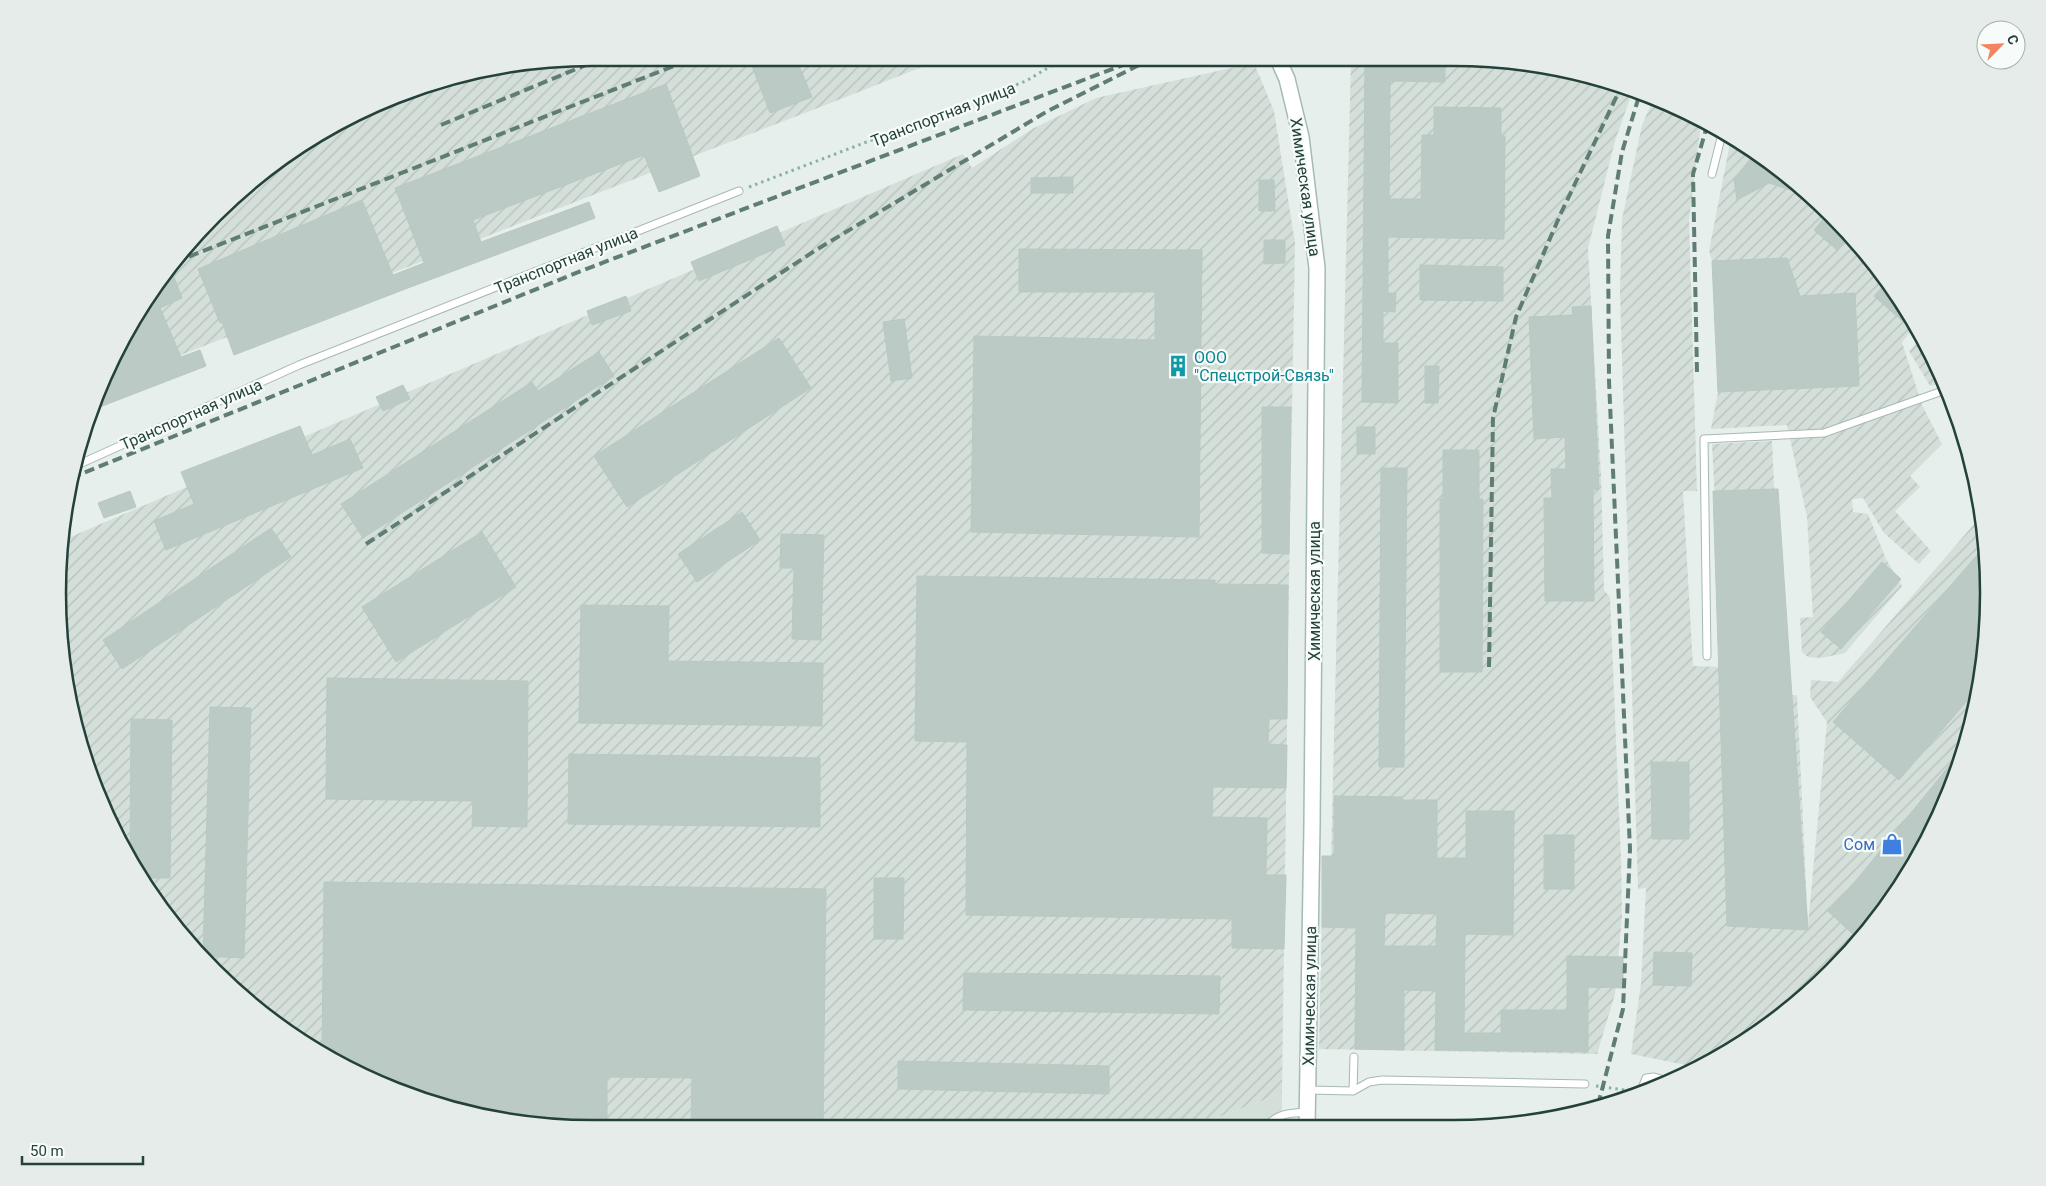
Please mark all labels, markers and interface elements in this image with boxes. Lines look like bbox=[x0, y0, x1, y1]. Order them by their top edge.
north arrow bbox=[1976, 20, 2026, 70]
text: С bbox=[2004, 32, 2022, 47]
street label: Транспортная улица bbox=[868, 78, 1018, 151]
street label: Химическая улица bbox=[1286, 116, 1325, 258]
street label: Транспортная улица bbox=[492, 223, 641, 298]
place label: ООО "Спецстрой-Связь" bbox=[1194, 348, 1334, 385]
building icon: ООО "Спецстрой-Связь" bbox=[1165, 353, 1191, 379]
street label: Транспортная улица bbox=[117, 375, 265, 454]
street label: Химическая улица bbox=[1305, 521, 1324, 661]
shop icon: Сом bbox=[1879, 831, 1905, 857]
place label: Сом bbox=[1844, 835, 1875, 854]
street label: Химическая улица bbox=[1299, 926, 1320, 1066]
scale bar bbox=[22, 1134, 144, 1166]
text: 50 m bbox=[30, 1142, 64, 1160]

